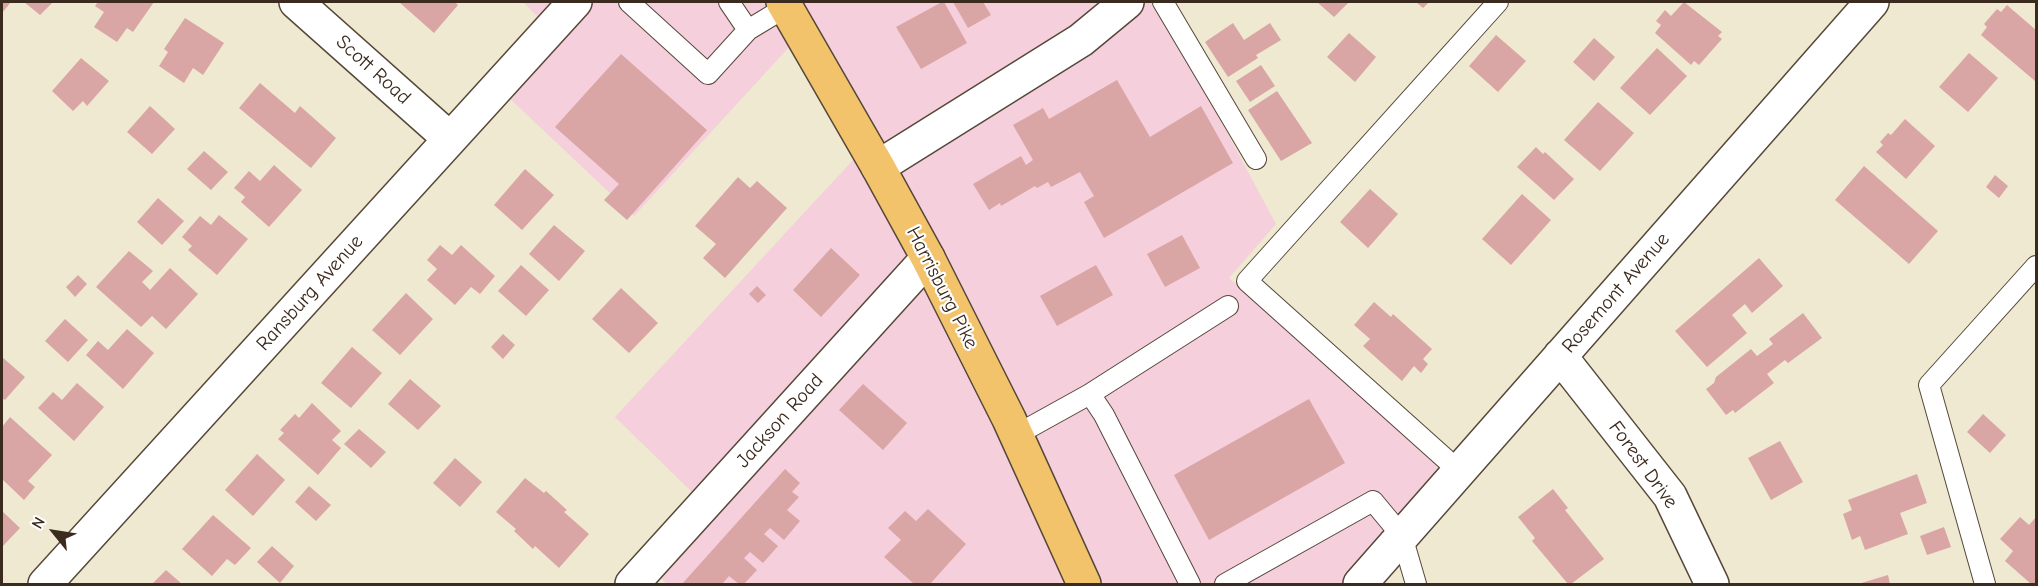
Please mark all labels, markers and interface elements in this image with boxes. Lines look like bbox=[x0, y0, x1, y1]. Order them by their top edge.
street label: Scott Road bbox=[331, 30, 415, 110]
street label: Harrisburg Pike bbox=[901, 223, 983, 353]
street label: Rosemont Avenue bbox=[1557, 228, 1675, 358]
street label: Ransburg Avenue bbox=[252, 230, 368, 356]
street label: Jackson Road bbox=[731, 369, 829, 473]
street label: Forest Drive bbox=[1603, 417, 1683, 513]
north arrow bbox=[24, 502, 84, 562]
text: N bbox=[28, 514, 49, 532]

